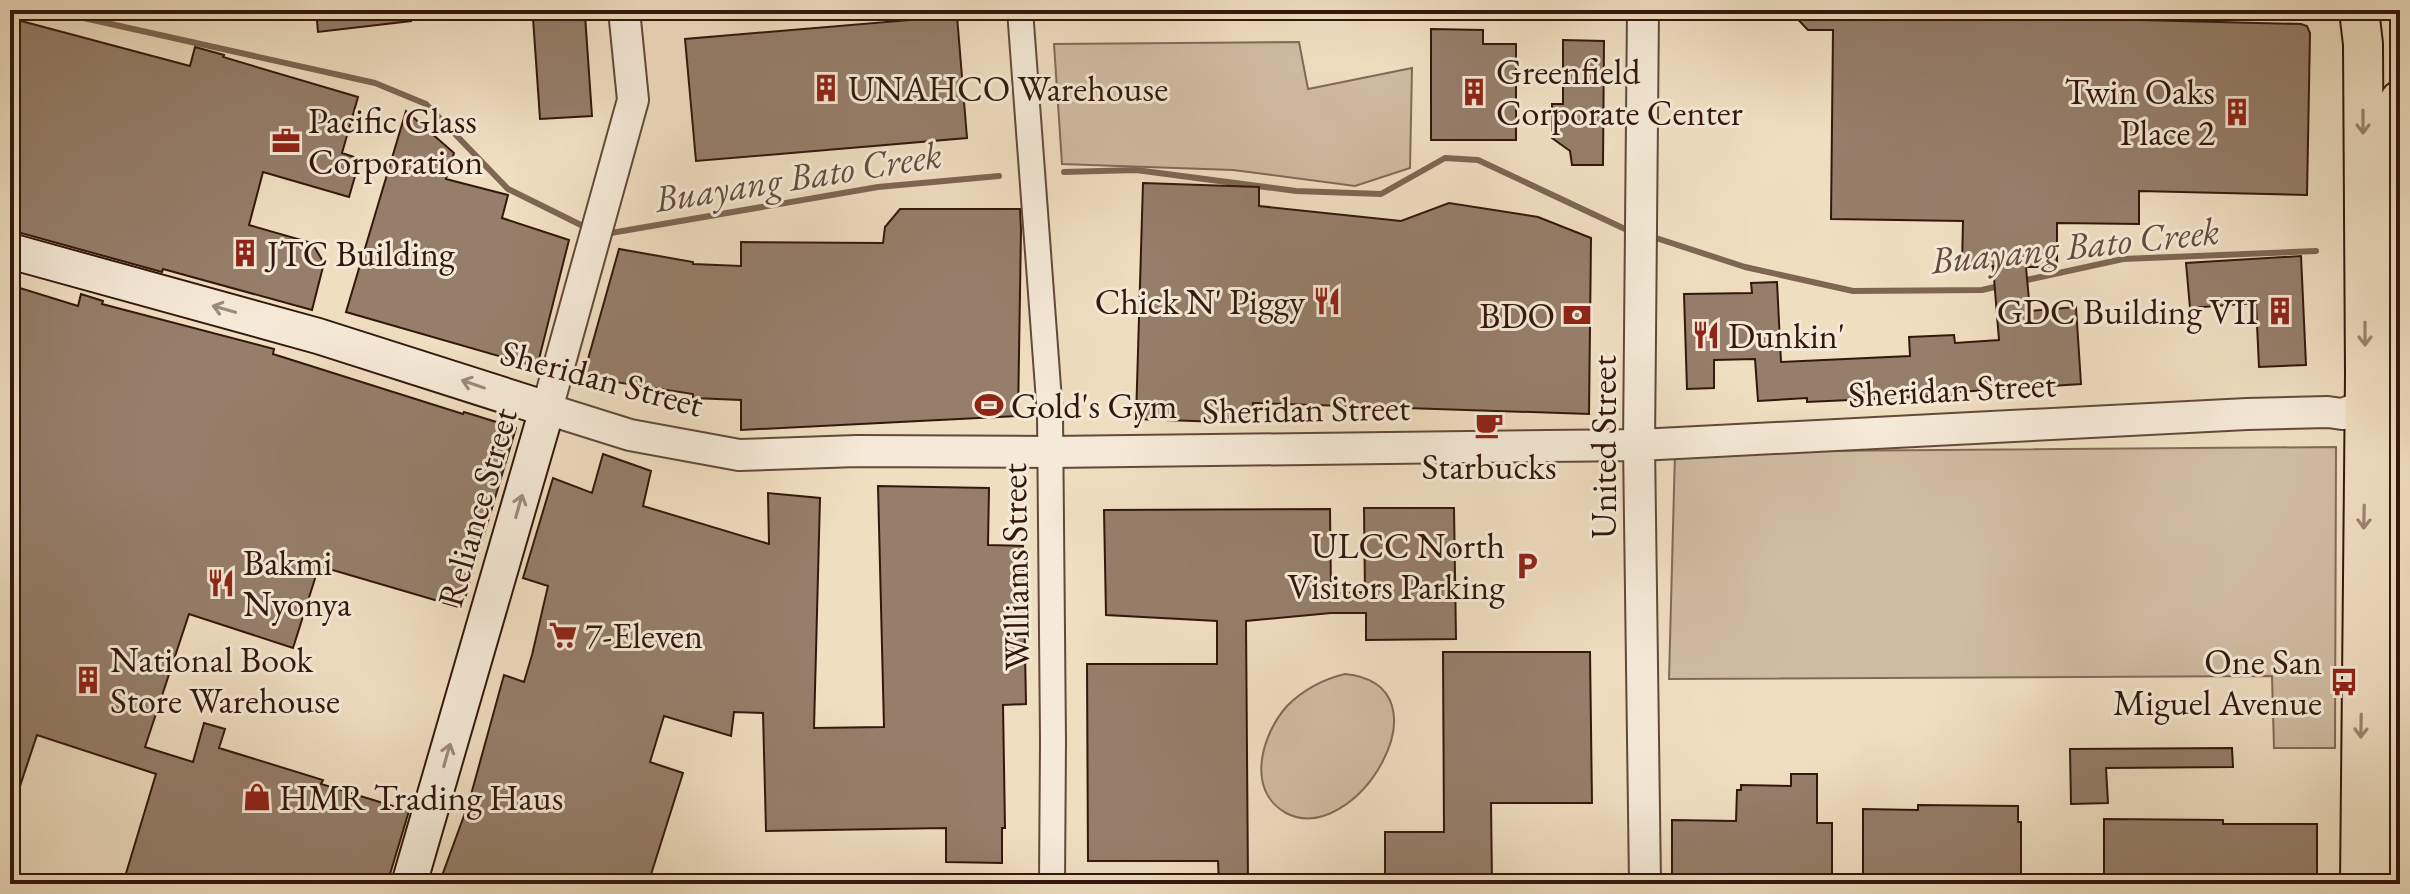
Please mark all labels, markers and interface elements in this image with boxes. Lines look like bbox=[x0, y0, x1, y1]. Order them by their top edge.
place label: Greenfield Corporate Center bbox=[1496, 48, 1743, 136]
place label: UNAHCO Warehouse bbox=[848, 65, 1168, 112]
place label: Twin Oaks Place 2 bbox=[2064, 68, 2215, 156]
building icon: UNAHCO Warehouse bbox=[811, 73, 841, 103]
building icon: Greenfield Corporate Center bbox=[1459, 77, 1489, 107]
place label: Pacific Glass Corporation bbox=[308, 97, 483, 185]
building icon: Twin Oaks Place 2 bbox=[2222, 97, 2252, 127]
one-way arrow bbox=[2356, 108, 2371, 135]
office icon: Pacific Glass Corporation bbox=[271, 126, 301, 156]
water label: Buayang Bato Creek bbox=[650, 129, 945, 223]
water label: Buayang Bato Creek bbox=[1927, 205, 2222, 285]
place label: JTC Building bbox=[264, 230, 455, 277]
building icon: JTC Building bbox=[230, 238, 260, 268]
place label: Chick N' Piggy bbox=[1095, 278, 1305, 325]
restaurant icon: Chick N' Piggy bbox=[1312, 286, 1342, 316]
place label: GDC Building VII bbox=[1997, 288, 2258, 335]
place label: BDO bbox=[1479, 292, 1555, 339]
building icon: GDC Building VII bbox=[2265, 296, 2295, 326]
bank icon: BDO bbox=[1562, 300, 1592, 330]
one-way arrow bbox=[212, 301, 238, 316]
place label: Dunkin' bbox=[1728, 312, 1845, 359]
restaurant icon: Dunkin' bbox=[1691, 320, 1721, 350]
one-way arrow bbox=[2357, 320, 2373, 347]
street label: Sheridan Street bbox=[495, 328, 709, 428]
street label: United Street bbox=[1580, 354, 1627, 539]
street label: Sheridan Street bbox=[1847, 360, 2058, 418]
one-way arrow bbox=[461, 376, 486, 391]
place label: Gold's Gym bbox=[1011, 382, 1177, 429]
street label: Sheridan Street bbox=[1202, 384, 1411, 434]
sports icon: Gold's Gym bbox=[974, 390, 1004, 420]
street label: Reliance Street bbox=[426, 401, 528, 612]
cafe icon: Starbucks bbox=[1474, 410, 1504, 440]
place label: Starbucks bbox=[1421, 443, 1557, 490]
street label: Williams Street bbox=[990, 462, 1040, 671]
one-way arrow bbox=[512, 493, 527, 519]
one-way arrow bbox=[2356, 503, 2371, 530]
place label: ULCC North Visitors Parking bbox=[1287, 522, 1505, 610]
place label: Bakmi Nyonya bbox=[243, 539, 352, 627]
parking icon: ULCC North Visitors Parking bbox=[1512, 551, 1542, 581]
restaurant icon: Bakmi Nyonya bbox=[206, 568, 236, 598]
place label: 7-Eleven bbox=[585, 612, 703, 659]
supermarket icon: 7-Eleven bbox=[548, 620, 578, 650]
place label: National Book Store Warehouse bbox=[110, 636, 340, 724]
place label: One San Miguel Avenue bbox=[2113, 638, 2322, 726]
building icon: National Book Store Warehouse bbox=[73, 665, 103, 695]
bus stop icon: One San Miguel Avenue bbox=[2329, 667, 2359, 697]
one-way arrow bbox=[2353, 712, 2369, 739]
one-way arrow bbox=[440, 743, 455, 769]
place label: HMR Trading Haus bbox=[279, 774, 563, 821]
shop icon: HMR Trading Haus bbox=[242, 782, 272, 812]

